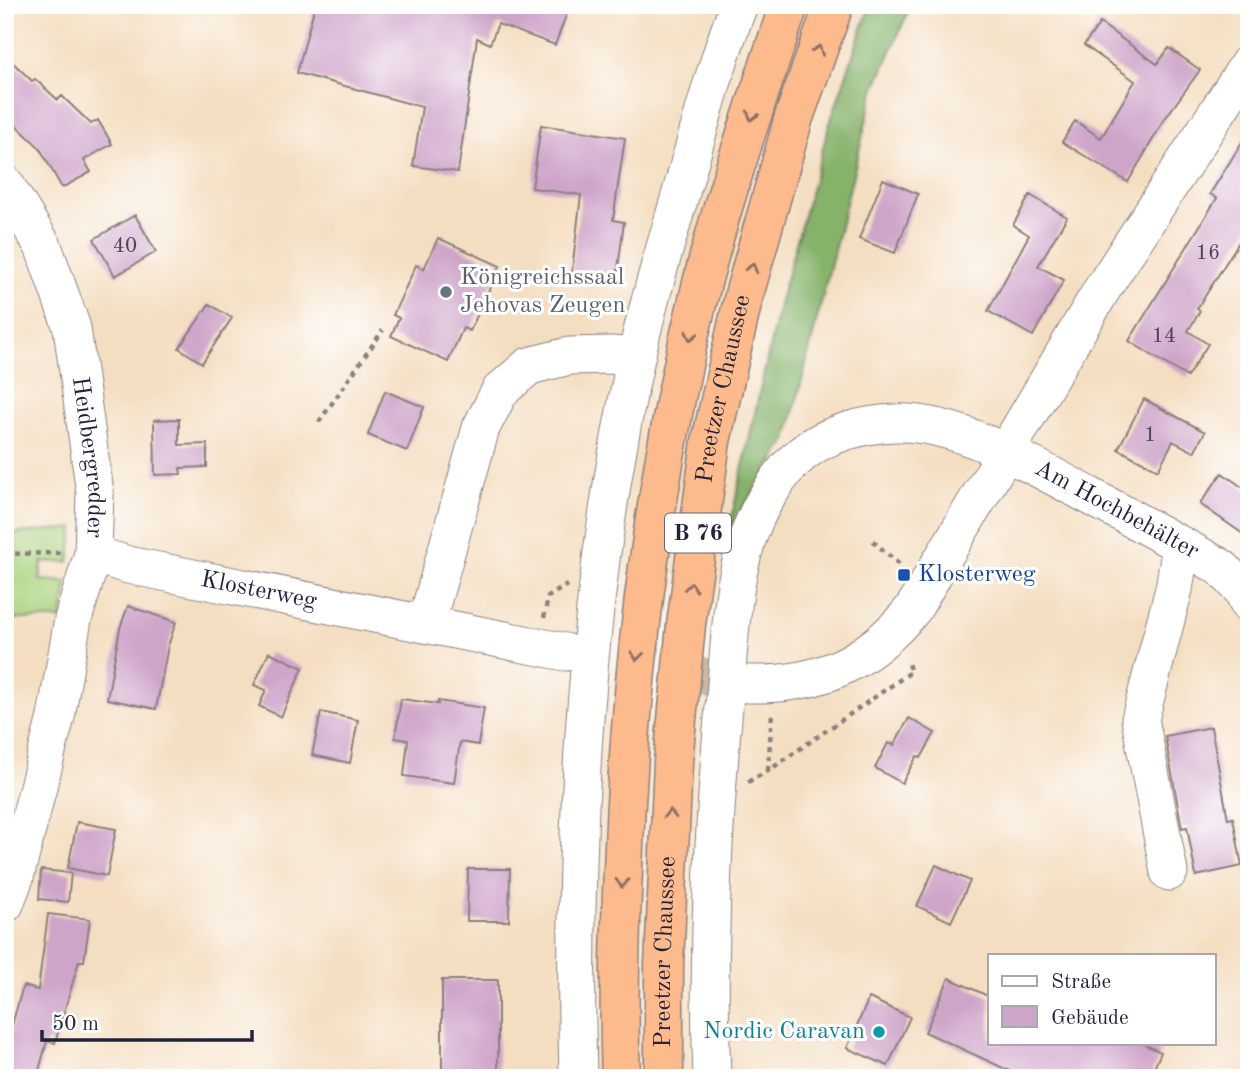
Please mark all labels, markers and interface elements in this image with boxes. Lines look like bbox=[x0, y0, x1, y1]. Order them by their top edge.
one-way arrow bbox=[810, 45, 824, 57]
one-way arrow bbox=[745, 110, 760, 122]
house number: 40 bbox=[113, 236, 137, 257]
house number: 16 bbox=[1196, 243, 1220, 264]
one-way arrow bbox=[744, 262, 758, 274]
place label: Königreichssaal Jehovas Zeugen bbox=[460, 266, 625, 318]
marker: Königreichssaal Jehovas Zeugen bbox=[438, 284, 454, 300]
street label: Preetzer Chaussee bbox=[693, 293, 756, 485]
house number: 14 bbox=[1152, 326, 1176, 347]
one-way arrow bbox=[684, 330, 699, 342]
street label: Heidbergredder bbox=[67, 375, 107, 538]
house number: 1 bbox=[1144, 425, 1156, 446]
street label: Am Hochbehälter bbox=[1031, 457, 1203, 564]
road number: B 76 bbox=[665, 513, 731, 552]
place label: Klosterweg bbox=[918, 563, 1036, 587]
marker: Klosterweg bbox=[896, 567, 912, 583]
street label: Klosterweg bbox=[199, 568, 319, 614]
one-way arrow bbox=[684, 581, 699, 593]
one-way arrow bbox=[630, 651, 645, 662]
one-way arrow bbox=[662, 808, 677, 819]
street label: Preetzer Chaussee bbox=[652, 856, 681, 1048]
one-way arrow bbox=[615, 878, 630, 889]
legend bbox=[988, 954, 1216, 1044]
text: Straße bbox=[1051, 972, 1111, 993]
scale bar bbox=[42, 999, 252, 1043]
text: Gebäude bbox=[1051, 1008, 1129, 1029]
text: 50 m bbox=[52, 1014, 99, 1035]
place label: Nordic Caravan bbox=[703, 1020, 865, 1044]
marker: Nordic Caravan bbox=[871, 1024, 887, 1040]

